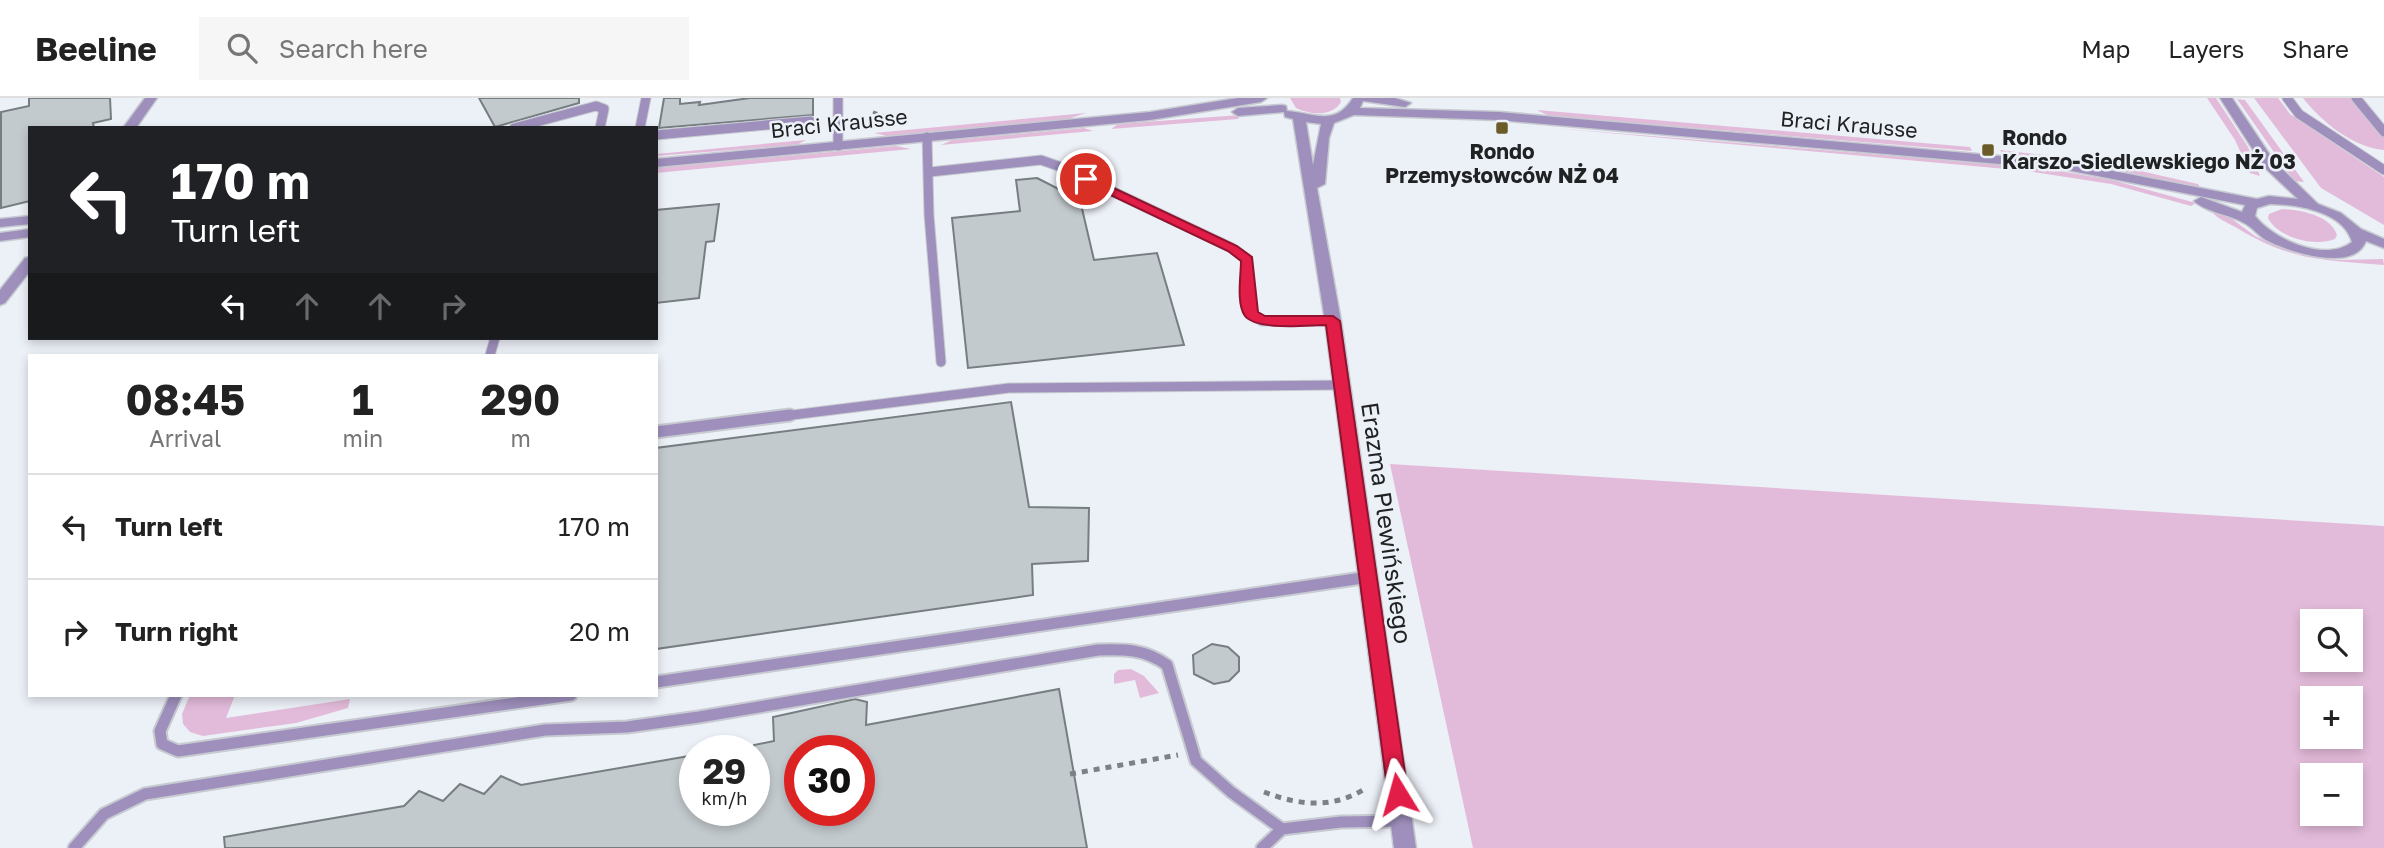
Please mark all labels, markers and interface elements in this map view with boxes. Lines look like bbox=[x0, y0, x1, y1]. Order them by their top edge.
search box bbox=[199, 17, 689, 80]
text: Beeline bbox=[35, 29, 157, 68]
icon: search bbox=[223, 29, 261, 67]
text: Search here bbox=[279, 33, 428, 64]
text: Map bbox=[2081, 34, 2130, 63]
text: Layers bbox=[2168, 34, 2244, 63]
text: Share bbox=[2282, 34, 2349, 63]
street label: Braci Krausse bbox=[769, 103, 909, 143]
street label: Braci Krausse bbox=[1779, 105, 1919, 143]
marker: Rondo Przemysłowców NŻ 04 bbox=[1494, 120, 1510, 136]
place label: Rondo Karszo-Siedlewskiego NŻ 03 bbox=[2002, 124, 2296, 174]
place label: Rondo Przemysłowców NŻ 04 bbox=[1385, 138, 1619, 188]
marker: Rondo Karszo-Siedlewskiego NŻ 03 bbox=[1980, 142, 1996, 158]
pin bbox=[1056, 149, 1116, 209]
text: 170 m bbox=[171, 151, 310, 210]
icon: left bbox=[56, 154, 147, 245]
icon: arrive bbox=[1067, 160, 1105, 198]
text: Turn left bbox=[171, 211, 300, 249]
icon: left bbox=[215, 287, 253, 325]
icon: ahead bbox=[288, 287, 326, 325]
icon: ahead bbox=[361, 287, 399, 325]
icon: right bbox=[434, 287, 472, 325]
text: 08:45 bbox=[126, 374, 245, 424]
text: 1 bbox=[352, 374, 374, 424]
text: 290 bbox=[481, 374, 560, 424]
street label: Erazma Plewińskiego bbox=[1356, 400, 1419, 645]
text: Arrival bbox=[149, 424, 221, 452]
text: min bbox=[343, 424, 383, 452]
text: m bbox=[510, 424, 531, 452]
icon: left bbox=[56, 508, 94, 546]
text: Turn left bbox=[115, 511, 223, 542]
text: 170 m bbox=[558, 511, 630, 542]
map controls bbox=[2300, 609, 2363, 826]
button: search bbox=[2300, 609, 2363, 672]
icon: right bbox=[56, 613, 94, 651]
text: Turn right bbox=[115, 616, 238, 647]
text: 20 m bbox=[569, 616, 630, 647]
button: + bbox=[2300, 686, 2363, 749]
speed limit sign: 30 bbox=[784, 735, 875, 826]
text: 29 bbox=[703, 750, 746, 792]
position arrow bbox=[1361, 757, 1435, 831]
button: − bbox=[2300, 763, 2363, 826]
text: km/h bbox=[702, 787, 747, 809]

